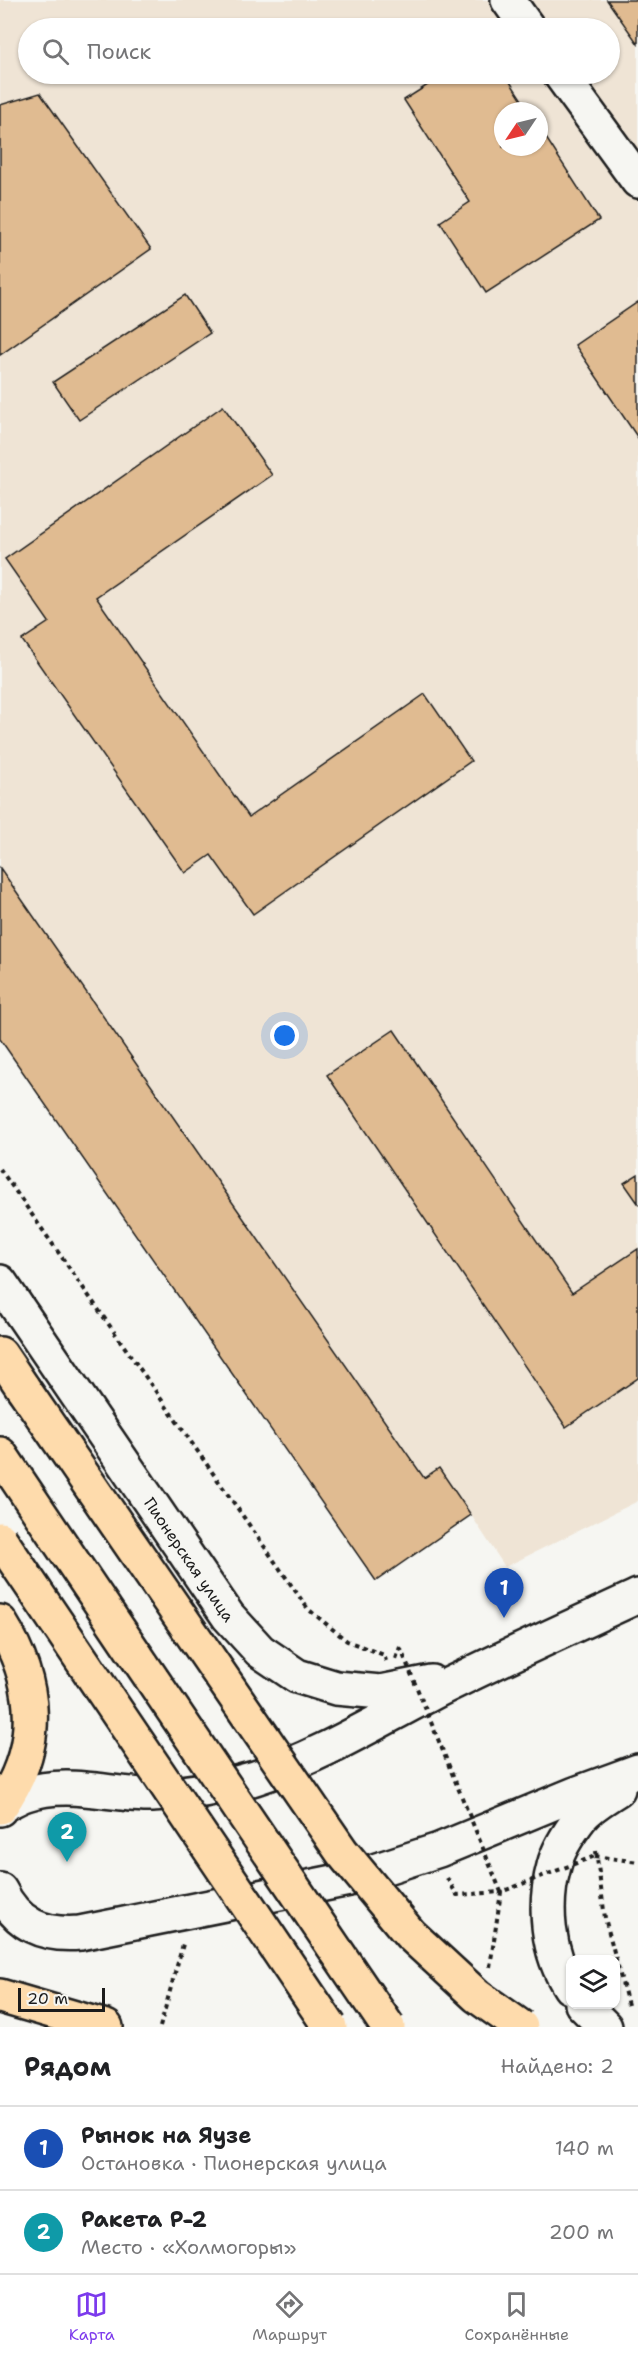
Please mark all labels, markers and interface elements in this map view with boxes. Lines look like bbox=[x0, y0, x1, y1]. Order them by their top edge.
search box bbox=[18, 18, 620, 84]
icon: search bbox=[39, 35, 72, 68]
text: Поиск bbox=[87, 37, 151, 66]
north arrow bbox=[494, 102, 548, 156]
your location bbox=[270, 1021, 299, 1050]
street label: Пионерская улица bbox=[139, 1493, 239, 1626]
pin: 1 bbox=[484, 1568, 524, 1618]
pin: 2 bbox=[48, 1812, 86, 1862]
map controls bbox=[566, 1955, 620, 2009]
button: layers bbox=[566, 1955, 620, 2009]
scale bar bbox=[18, 1985, 105, 2012]
text: 20 m bbox=[27, 1988, 68, 2009]
text: Рядом bbox=[24, 2049, 111, 2084]
text: Найдено: 2 bbox=[501, 2053, 614, 2079]
text: Рынок на Яузе bbox=[81, 2121, 252, 2150]
text: 1 bbox=[39, 2135, 48, 2161]
text: 140 m bbox=[555, 2135, 614, 2161]
text: Остановка · Пионерская улица bbox=[81, 2150, 387, 2176]
text: Ракета Р-2 bbox=[81, 2205, 207, 2234]
text: 2 bbox=[37, 2219, 51, 2245]
text: 200 m bbox=[549, 2219, 614, 2245]
text: Место · «Холмогоры» bbox=[81, 2234, 296, 2260]
tab: Карта bbox=[69, 2288, 115, 2345]
tab: Маршрут bbox=[252, 2288, 327, 2345]
tab: Сохранённые bbox=[465, 2288, 569, 2345]

